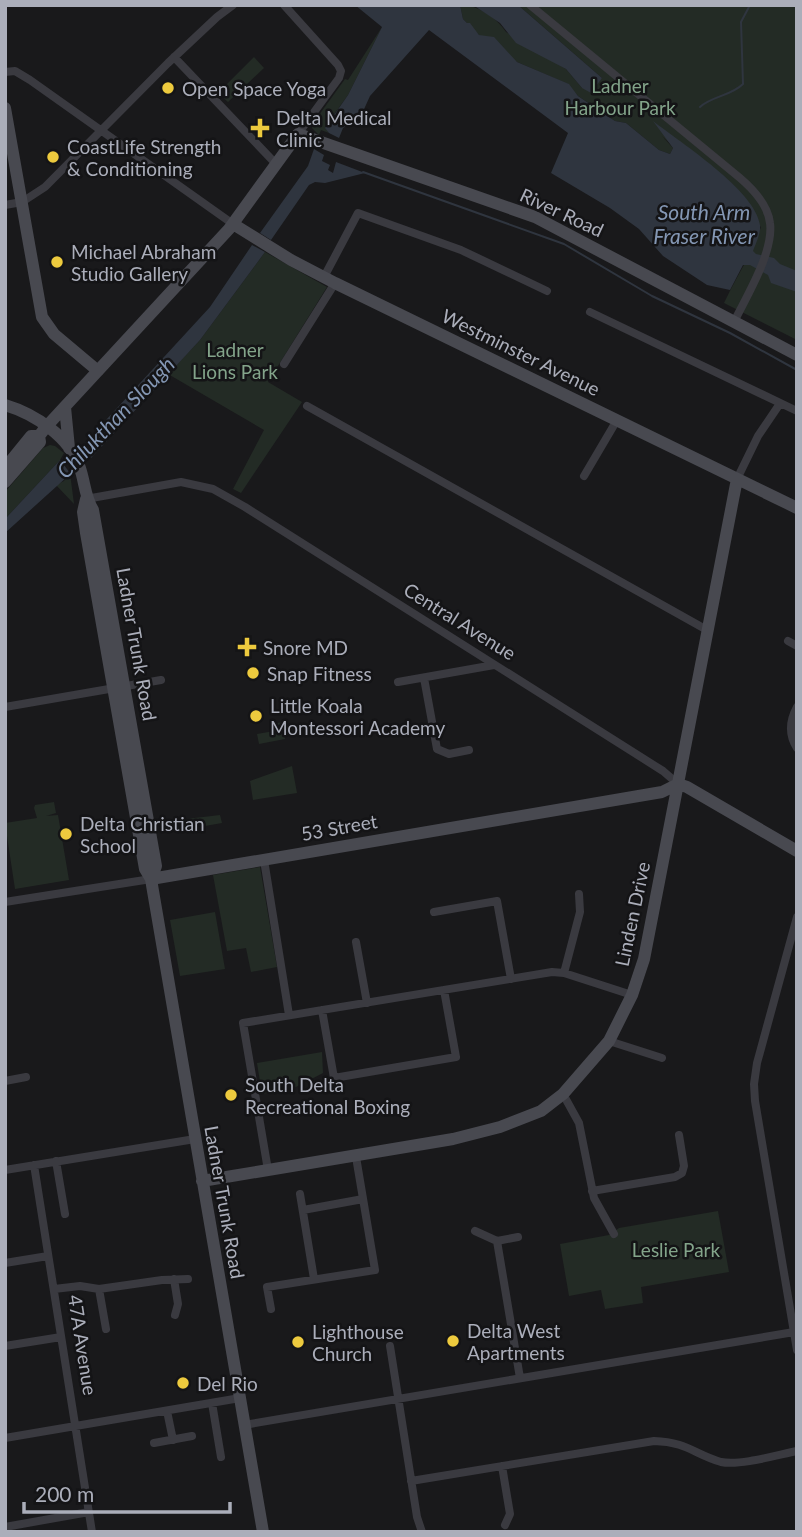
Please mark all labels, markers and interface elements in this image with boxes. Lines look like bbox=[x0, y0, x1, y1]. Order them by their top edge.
park label: Ladner Harbour Park bbox=[564, 74, 676, 119]
place label: Open Space Yoga bbox=[182, 77, 326, 100]
marker: Open Space Yoga bbox=[160, 80, 176, 96]
place label: Delta Medical Clinic bbox=[276, 106, 392, 151]
marker: Delta Medical Clinic bbox=[250, 118, 270, 138]
place label: CoastLife Strength & Conditioning bbox=[67, 135, 221, 180]
marker: CoastLife Strength & Conditioning bbox=[45, 149, 61, 165]
street label: River Road bbox=[517, 183, 607, 241]
water label: South Arm Fraser River bbox=[653, 199, 756, 248]
place label: Michael Abraham Studio Gallery bbox=[71, 240, 216, 285]
marker: Michael Abraham Studio Gallery bbox=[49, 254, 65, 270]
street label: Westminster Avenue bbox=[438, 304, 604, 400]
park label: Ladner Lions Park bbox=[192, 338, 278, 383]
water label: Chilukthan Slough bbox=[51, 351, 179, 483]
street label: Ladner Trunk Road bbox=[112, 566, 162, 722]
street label: Central Avenue bbox=[400, 577, 520, 665]
place label: Snore MD bbox=[263, 636, 348, 659]
marker: Snore MD bbox=[237, 637, 257, 657]
place label: Snap Fitness bbox=[267, 662, 372, 685]
marker: Snap Fitness bbox=[245, 665, 261, 681]
place label: Little Koala Montessori Academy bbox=[270, 694, 445, 739]
marker: Little Koala Montessori Academy bbox=[248, 708, 264, 724]
street label: 53 Street bbox=[299, 809, 379, 845]
place label: Delta Christian School bbox=[80, 812, 205, 857]
marker: Delta Christian School bbox=[58, 826, 74, 842]
street label: Linden Drive bbox=[610, 860, 654, 968]
place label: South Delta Recreational Boxing bbox=[245, 1073, 410, 1118]
marker: South Delta Recreational Boxing bbox=[223, 1087, 239, 1103]
street label: Ladner Trunk Road bbox=[200, 1124, 250, 1280]
park label: Leslie Park bbox=[632, 1238, 721, 1261]
street label: 47A Avenue bbox=[64, 1293, 102, 1397]
place label: Delta West Apartments bbox=[467, 1319, 565, 1364]
place label: Lighthouse Church bbox=[312, 1320, 404, 1365]
marker: Delta West Apartments bbox=[445, 1333, 461, 1349]
marker: Lighthouse Church bbox=[290, 1334, 306, 1350]
place label: Del Rio bbox=[197, 1372, 258, 1395]
marker: Del Rio bbox=[175, 1375, 191, 1391]
scale bar bbox=[24, 1470, 231, 1514]
text: 200 m bbox=[35, 1481, 94, 1506]

